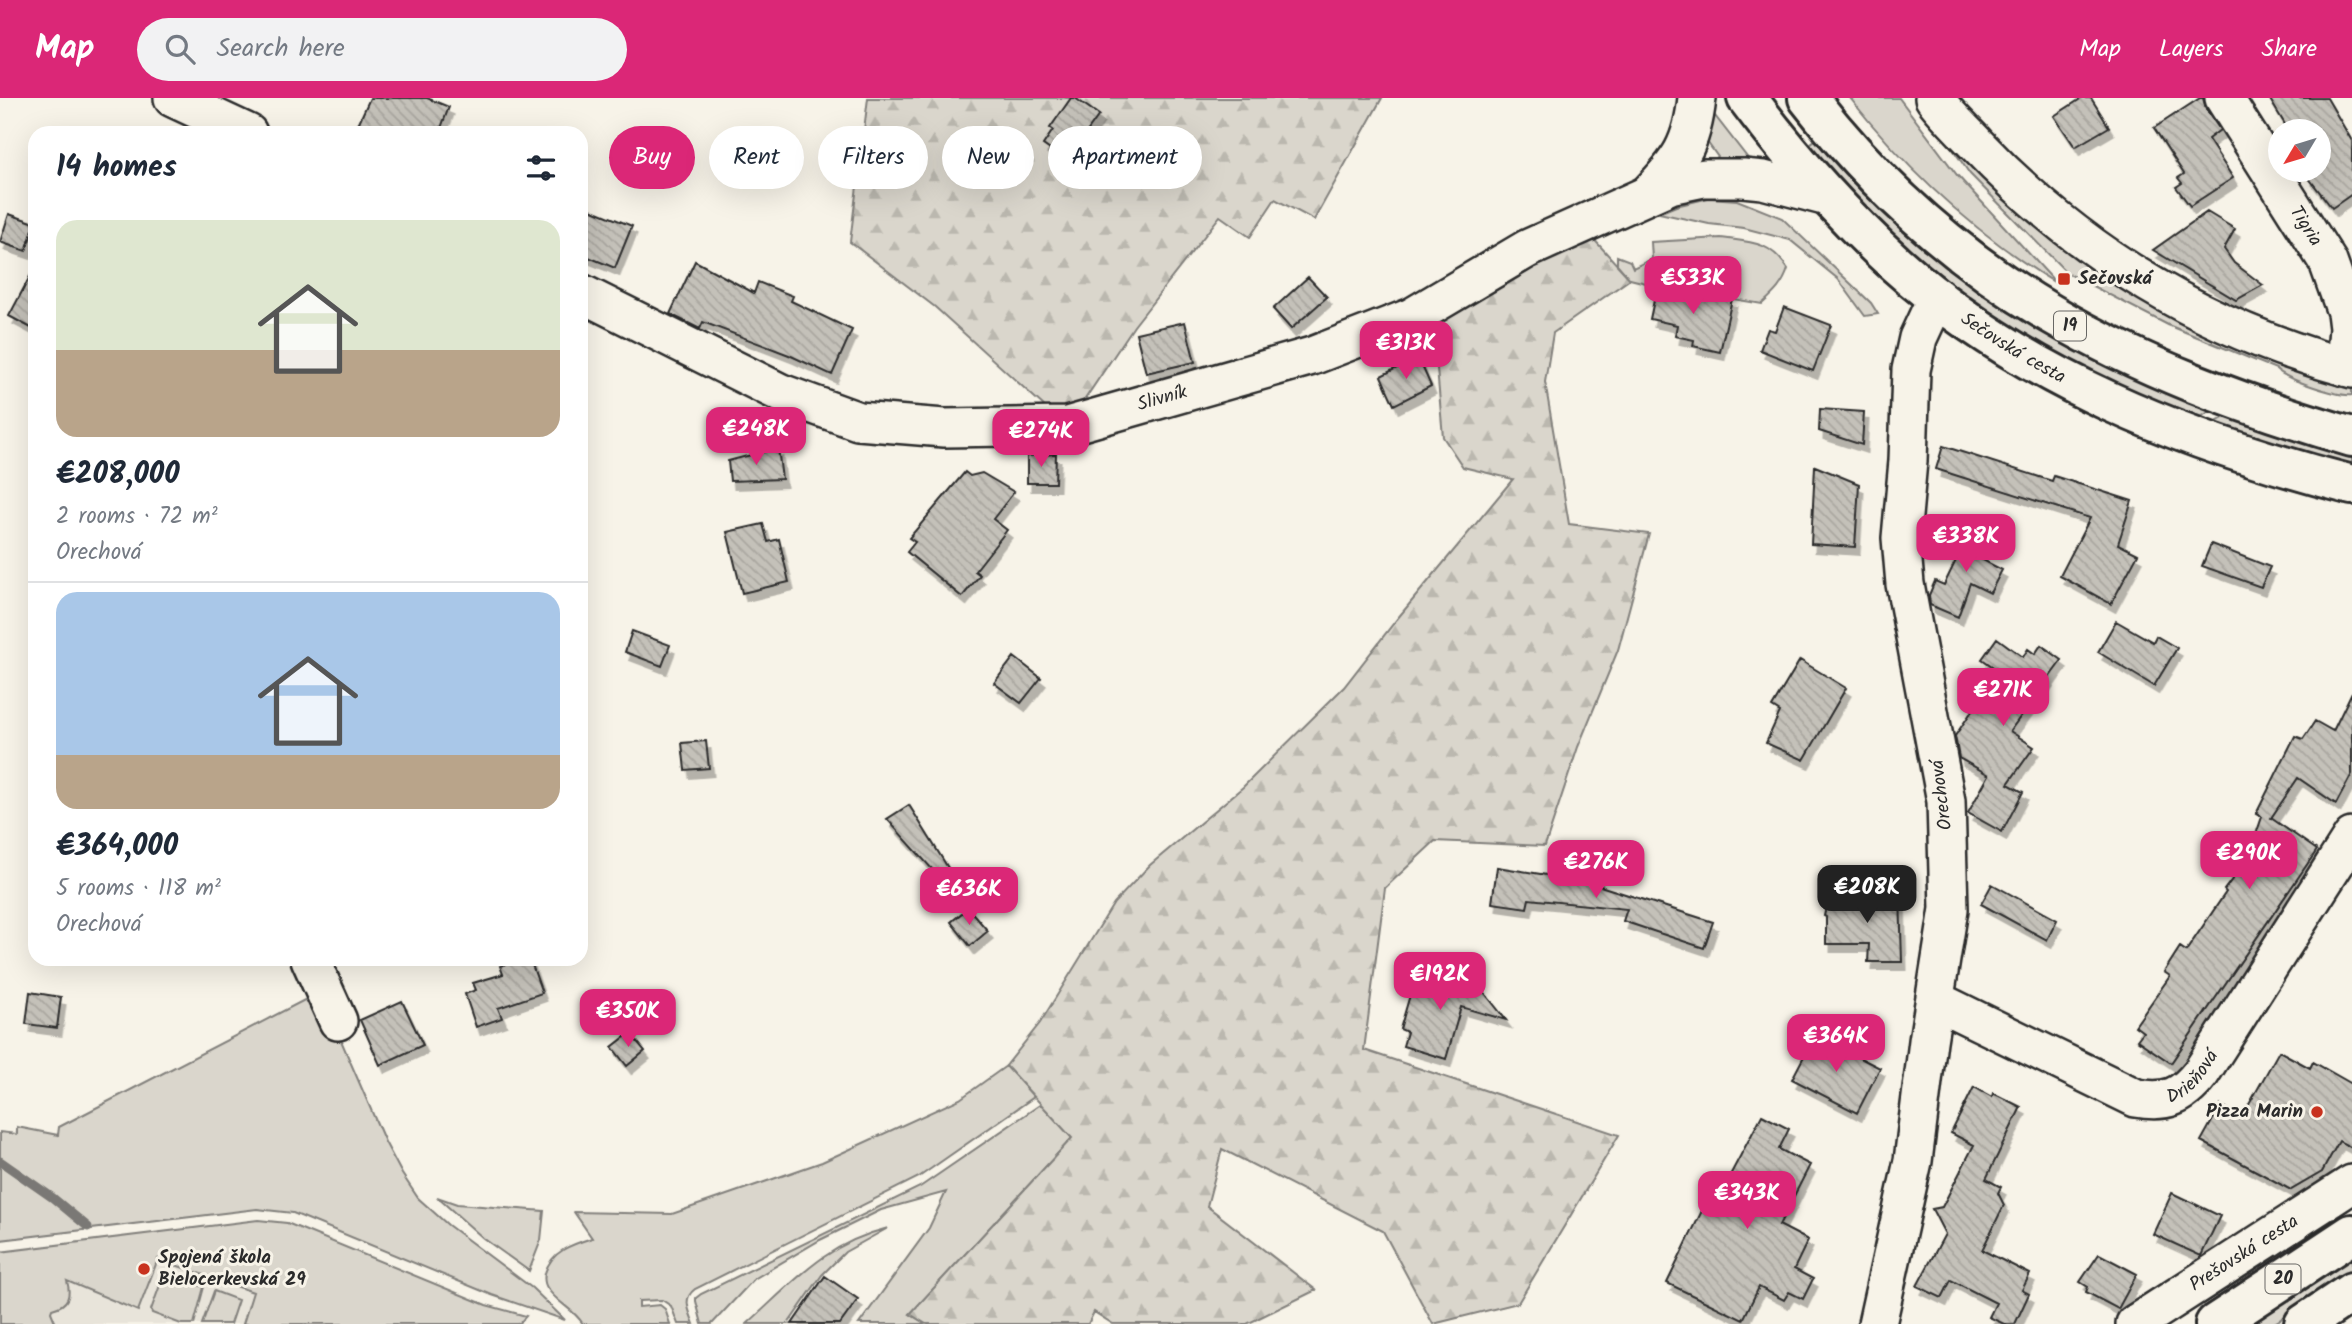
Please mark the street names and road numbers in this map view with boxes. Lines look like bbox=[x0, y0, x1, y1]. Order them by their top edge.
street label: Tigria bbox=[2281, 200, 2330, 253]
street label: Sečovská cesta bbox=[1954, 305, 2071, 392]
road number: 19 bbox=[2054, 311, 2086, 340]
street label: Slivník bbox=[1134, 377, 1191, 420]
street label: Orechová bbox=[1923, 756, 1961, 832]
street label: Drieňová bbox=[2162, 1043, 2228, 1113]
street label: Prešovská cesta bbox=[2184, 1207, 2305, 1300]
road number: 20 bbox=[2266, 1264, 2300, 1294]

